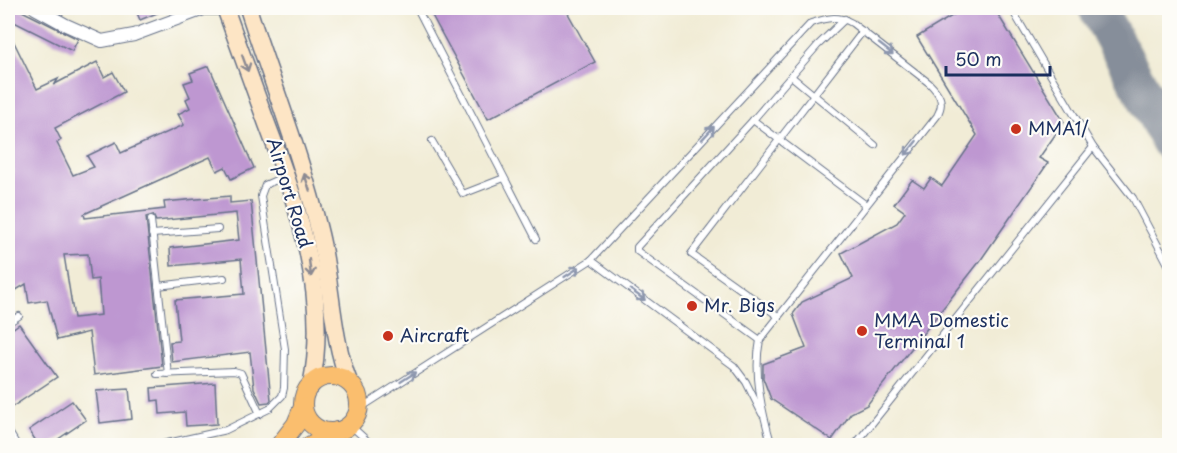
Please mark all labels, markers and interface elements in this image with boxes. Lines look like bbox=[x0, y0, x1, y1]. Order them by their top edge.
scale bar bbox=[946, 39, 1050, 77]
one-way arrow bbox=[878, 42, 894, 55]
text: 50 m bbox=[955, 45, 1002, 72]
one-way arrow bbox=[240, 53, 251, 71]
place label: MMA1/ bbox=[1028, 114, 1089, 141]
marker: MMA1/ bbox=[1009, 122, 1023, 136]
one-way arrow bbox=[701, 126, 716, 141]
street label: Airport Road bbox=[261, 134, 320, 251]
one-way arrow bbox=[905, 140, 918, 156]
one-way arrow bbox=[301, 173, 312, 192]
one-way arrow bbox=[305, 258, 316, 277]
one-way arrow bbox=[564, 266, 581, 279]
one-way arrow bbox=[630, 289, 646, 301]
place label: Mr. Bigs bbox=[704, 291, 775, 318]
marker: Mr. Bigs bbox=[685, 299, 699, 313]
place label: MMA Domestic Terminal 1 bbox=[874, 306, 1009, 354]
place label: Aircraft bbox=[400, 321, 469, 348]
marker: MMA Domestic Terminal 1 bbox=[855, 324, 869, 338]
marker: Aircraft bbox=[381, 329, 395, 343]
one-way arrow bbox=[399, 371, 416, 383]

